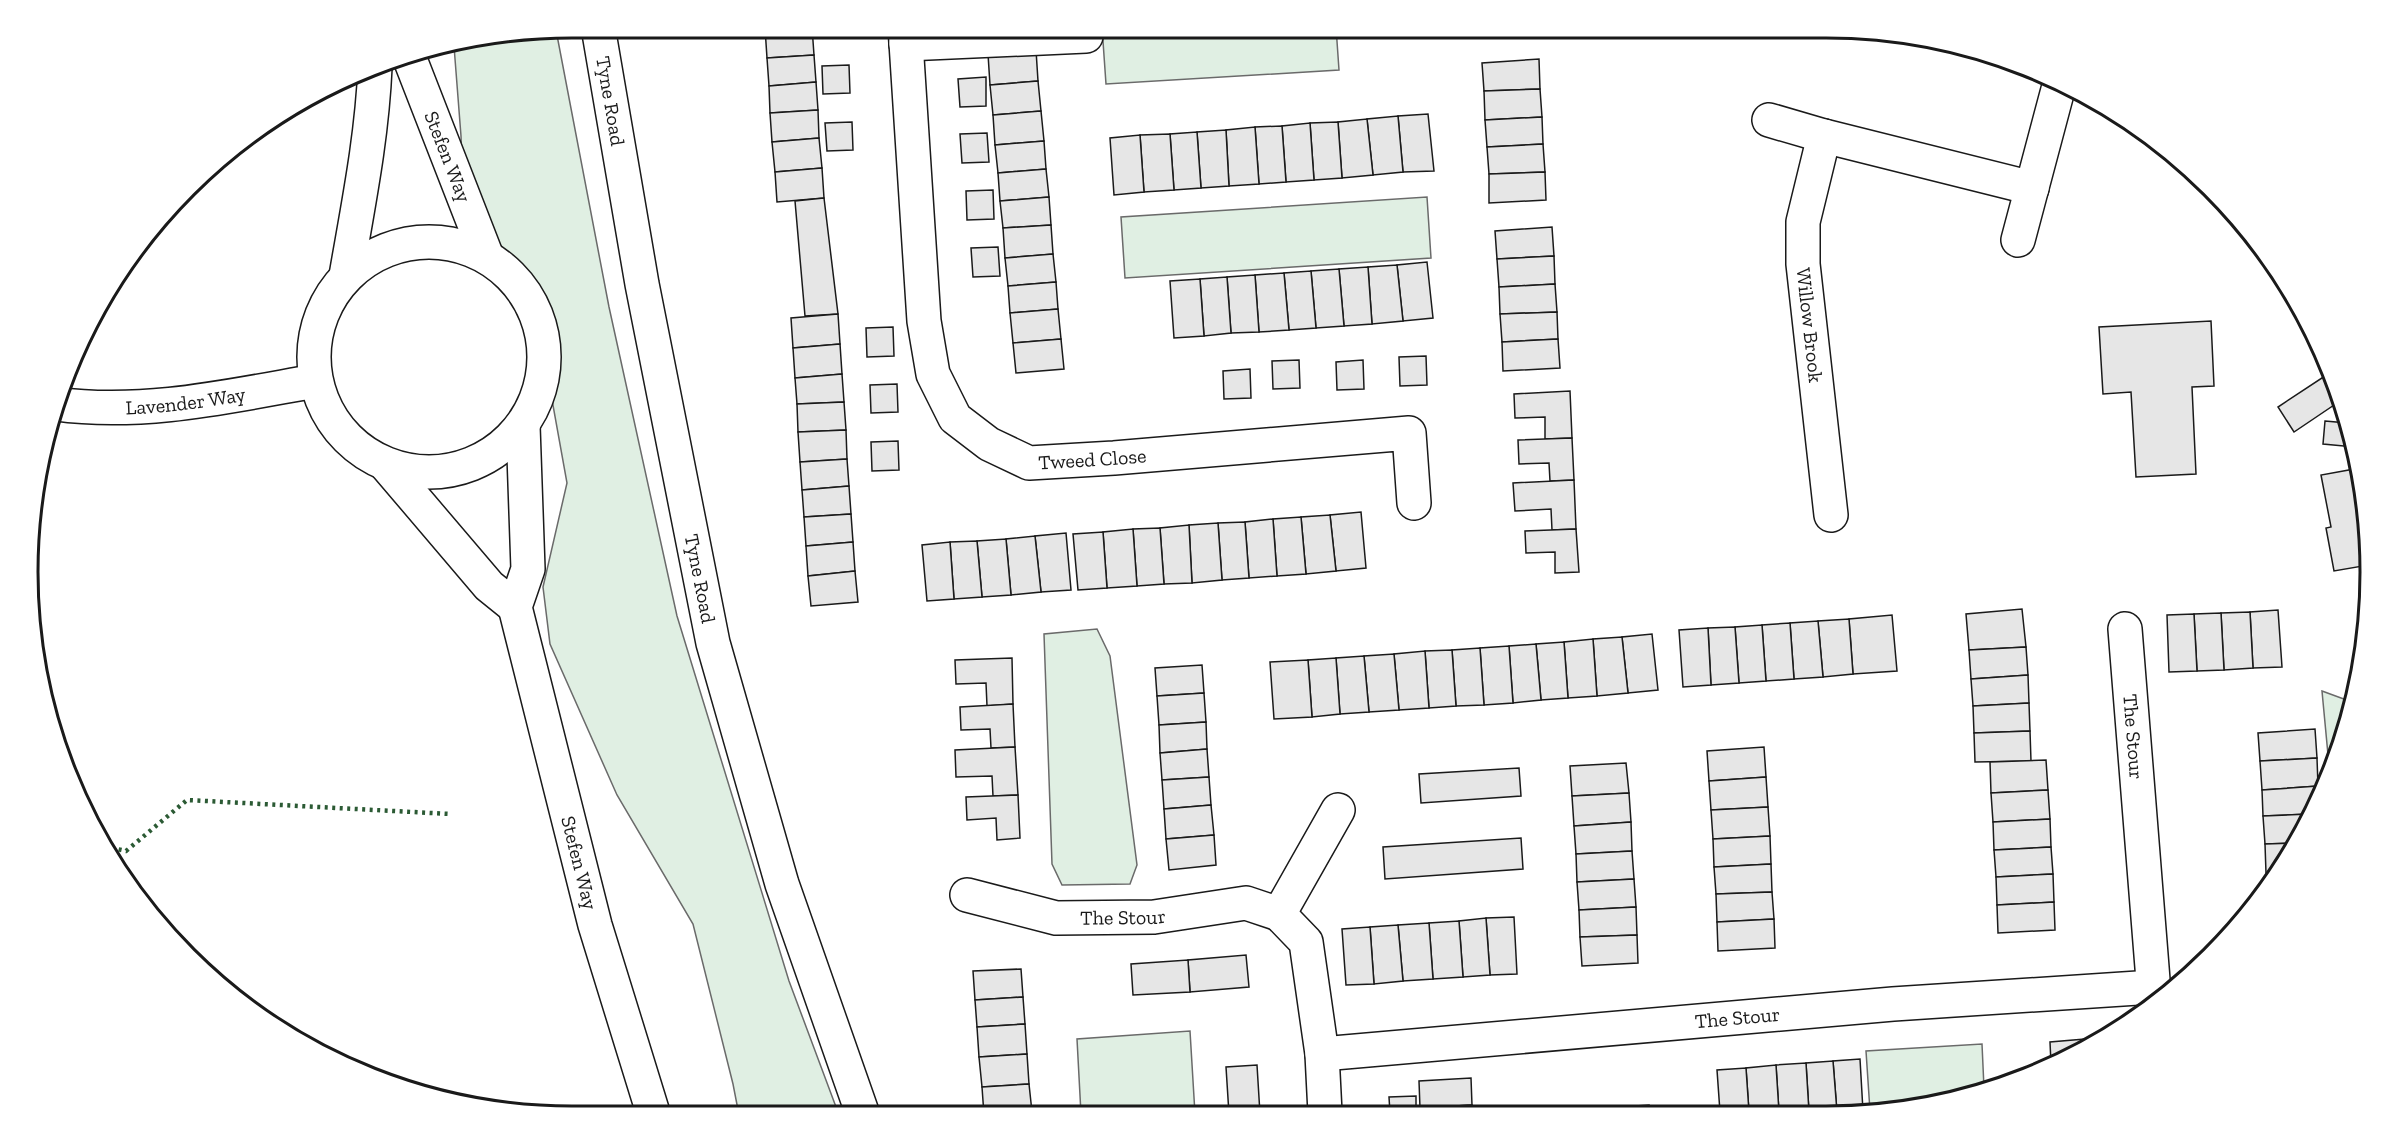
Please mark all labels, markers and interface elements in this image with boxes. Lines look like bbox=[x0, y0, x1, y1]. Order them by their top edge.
street label: Tyne Road bbox=[591, 54, 630, 148]
street label: Stefen Way bbox=[419, 108, 477, 206]
street label: Willow Brook bbox=[1791, 266, 1828, 384]
street label: Lavender Way bbox=[125, 382, 248, 419]
street label: Tweed Close bbox=[1038, 443, 1147, 474]
street label: Tyne Road bbox=[680, 532, 721, 625]
street label: The Stour bbox=[2118, 693, 2149, 780]
street label: Stefen Way bbox=[556, 813, 603, 913]
street label: The Stour bbox=[1080, 903, 1168, 930]
street label: The Stour bbox=[1694, 1002, 1781, 1033]

